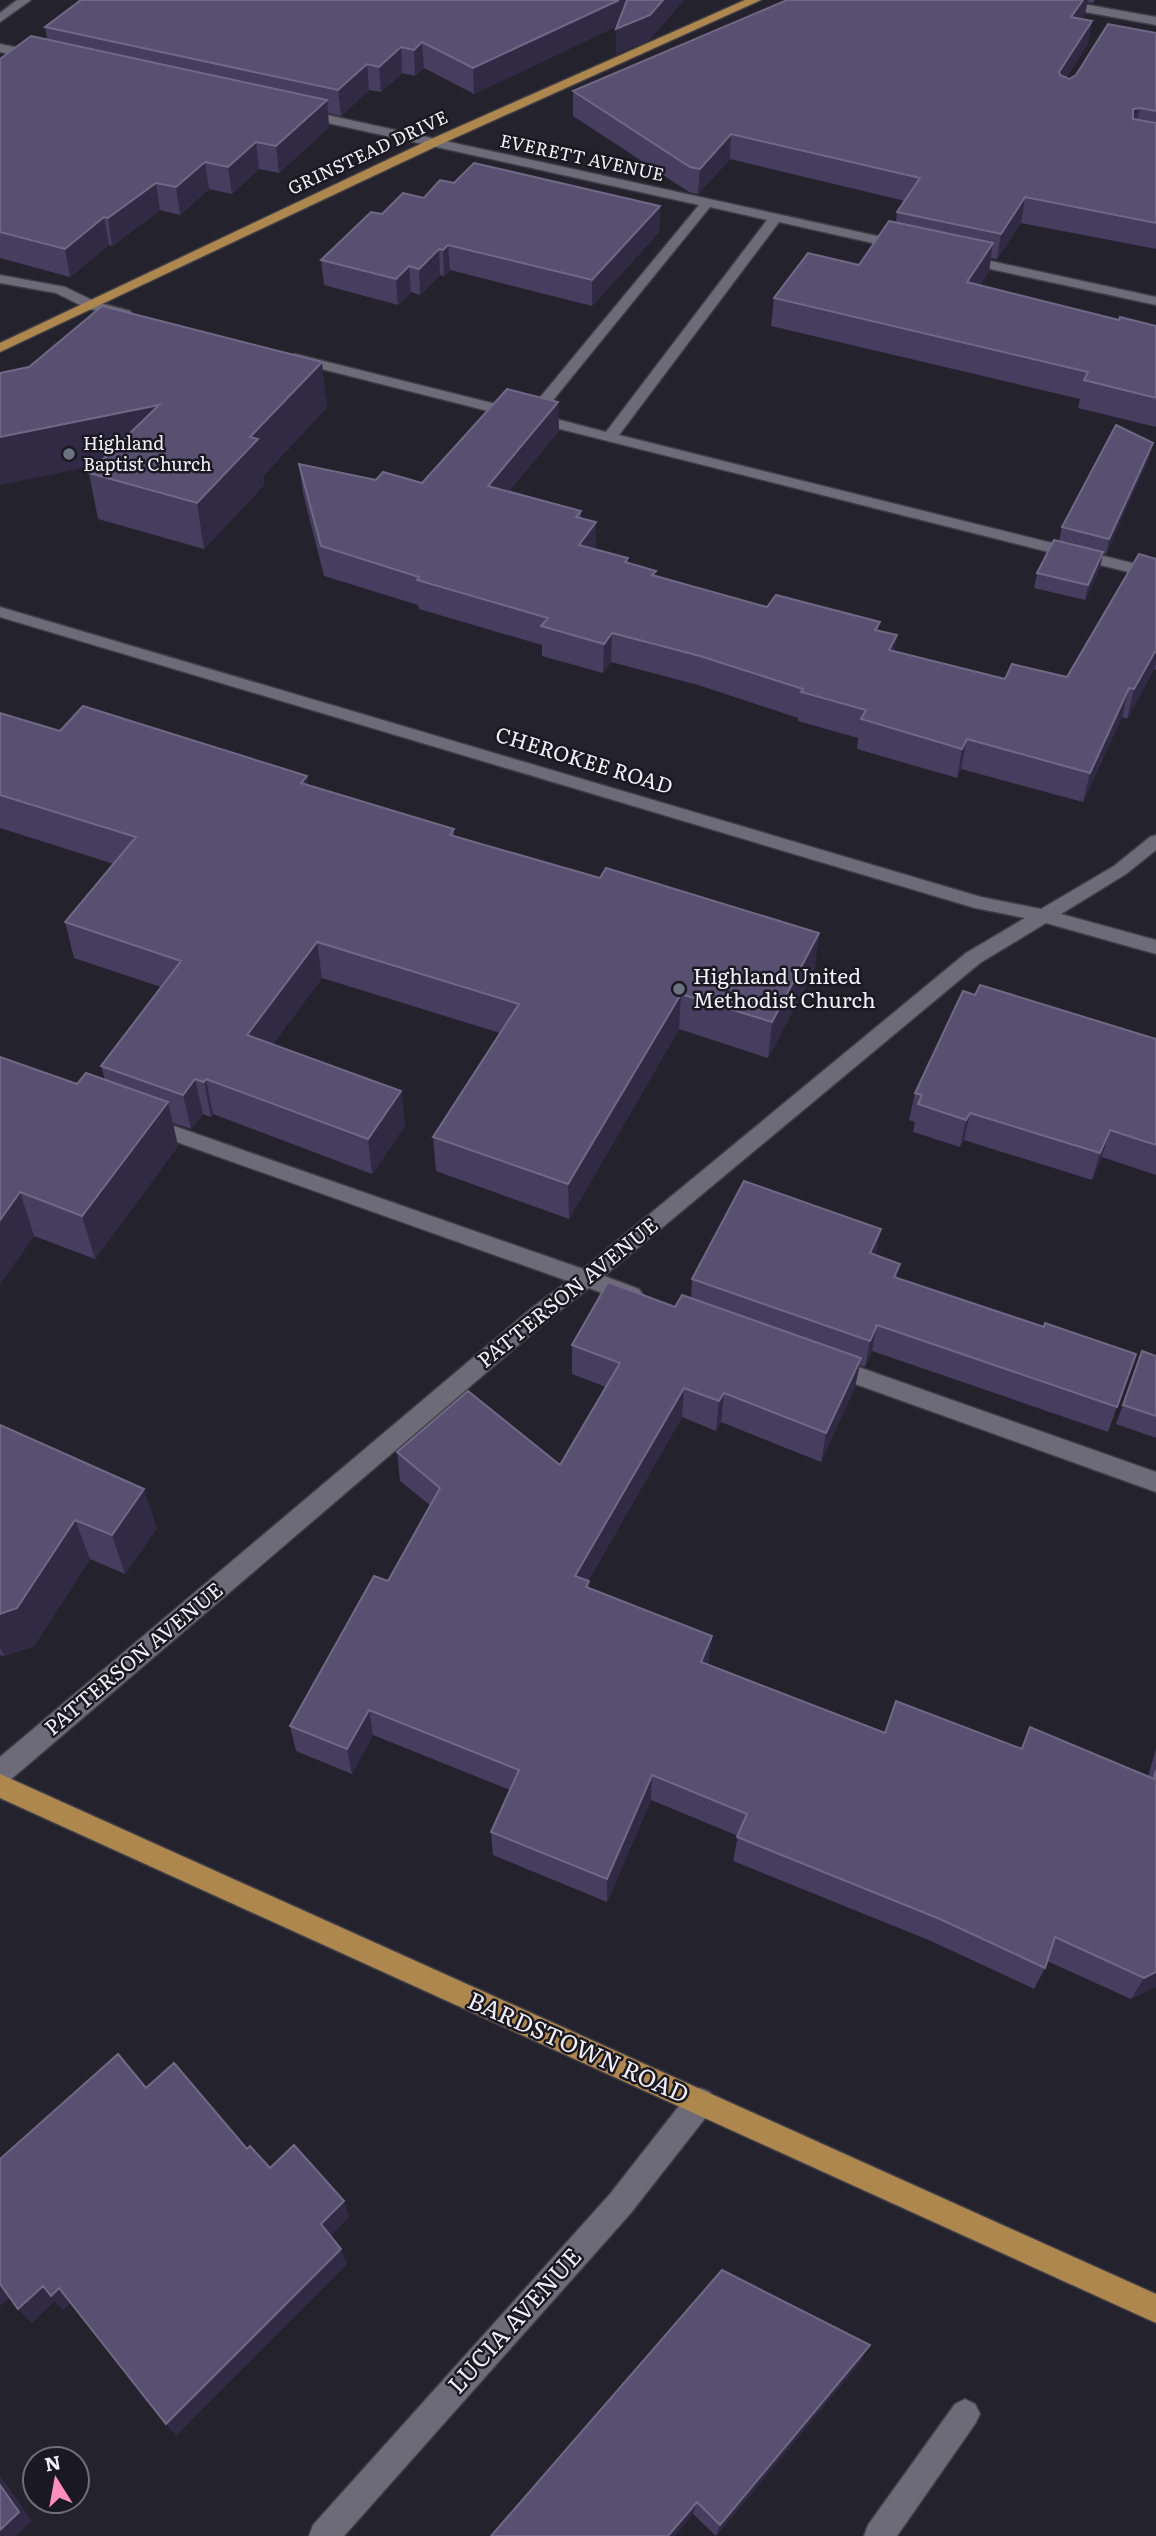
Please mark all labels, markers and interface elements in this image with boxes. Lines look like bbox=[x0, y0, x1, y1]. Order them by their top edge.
street label: GRINSTEAD DRIVE bbox=[283, 103, 452, 201]
street label: EVERETT AVENUE bbox=[498, 126, 667, 187]
place label: Highland Baptist Church bbox=[83, 429, 212, 477]
marker: Highland Baptist Church bbox=[61, 446, 77, 462]
street label: CHEROKEE ROAD bbox=[492, 717, 677, 800]
place label: Highland United Methodist Church bbox=[693, 959, 876, 1014]
marker: Highland United Methodist Church bbox=[671, 981, 687, 997]
street label: PATTERSON AVENUE bbox=[470, 1208, 663, 1374]
street label: PATTERSON AVENUE bbox=[37, 1573, 228, 1741]
street label: BARDSTOWN ROAD bbox=[463, 1981, 695, 2110]
street label: LUCIA AVENUE bbox=[438, 2239, 588, 2400]
north arrow bbox=[21, 2445, 91, 2515]
text: N bbox=[42, 2447, 63, 2478]

